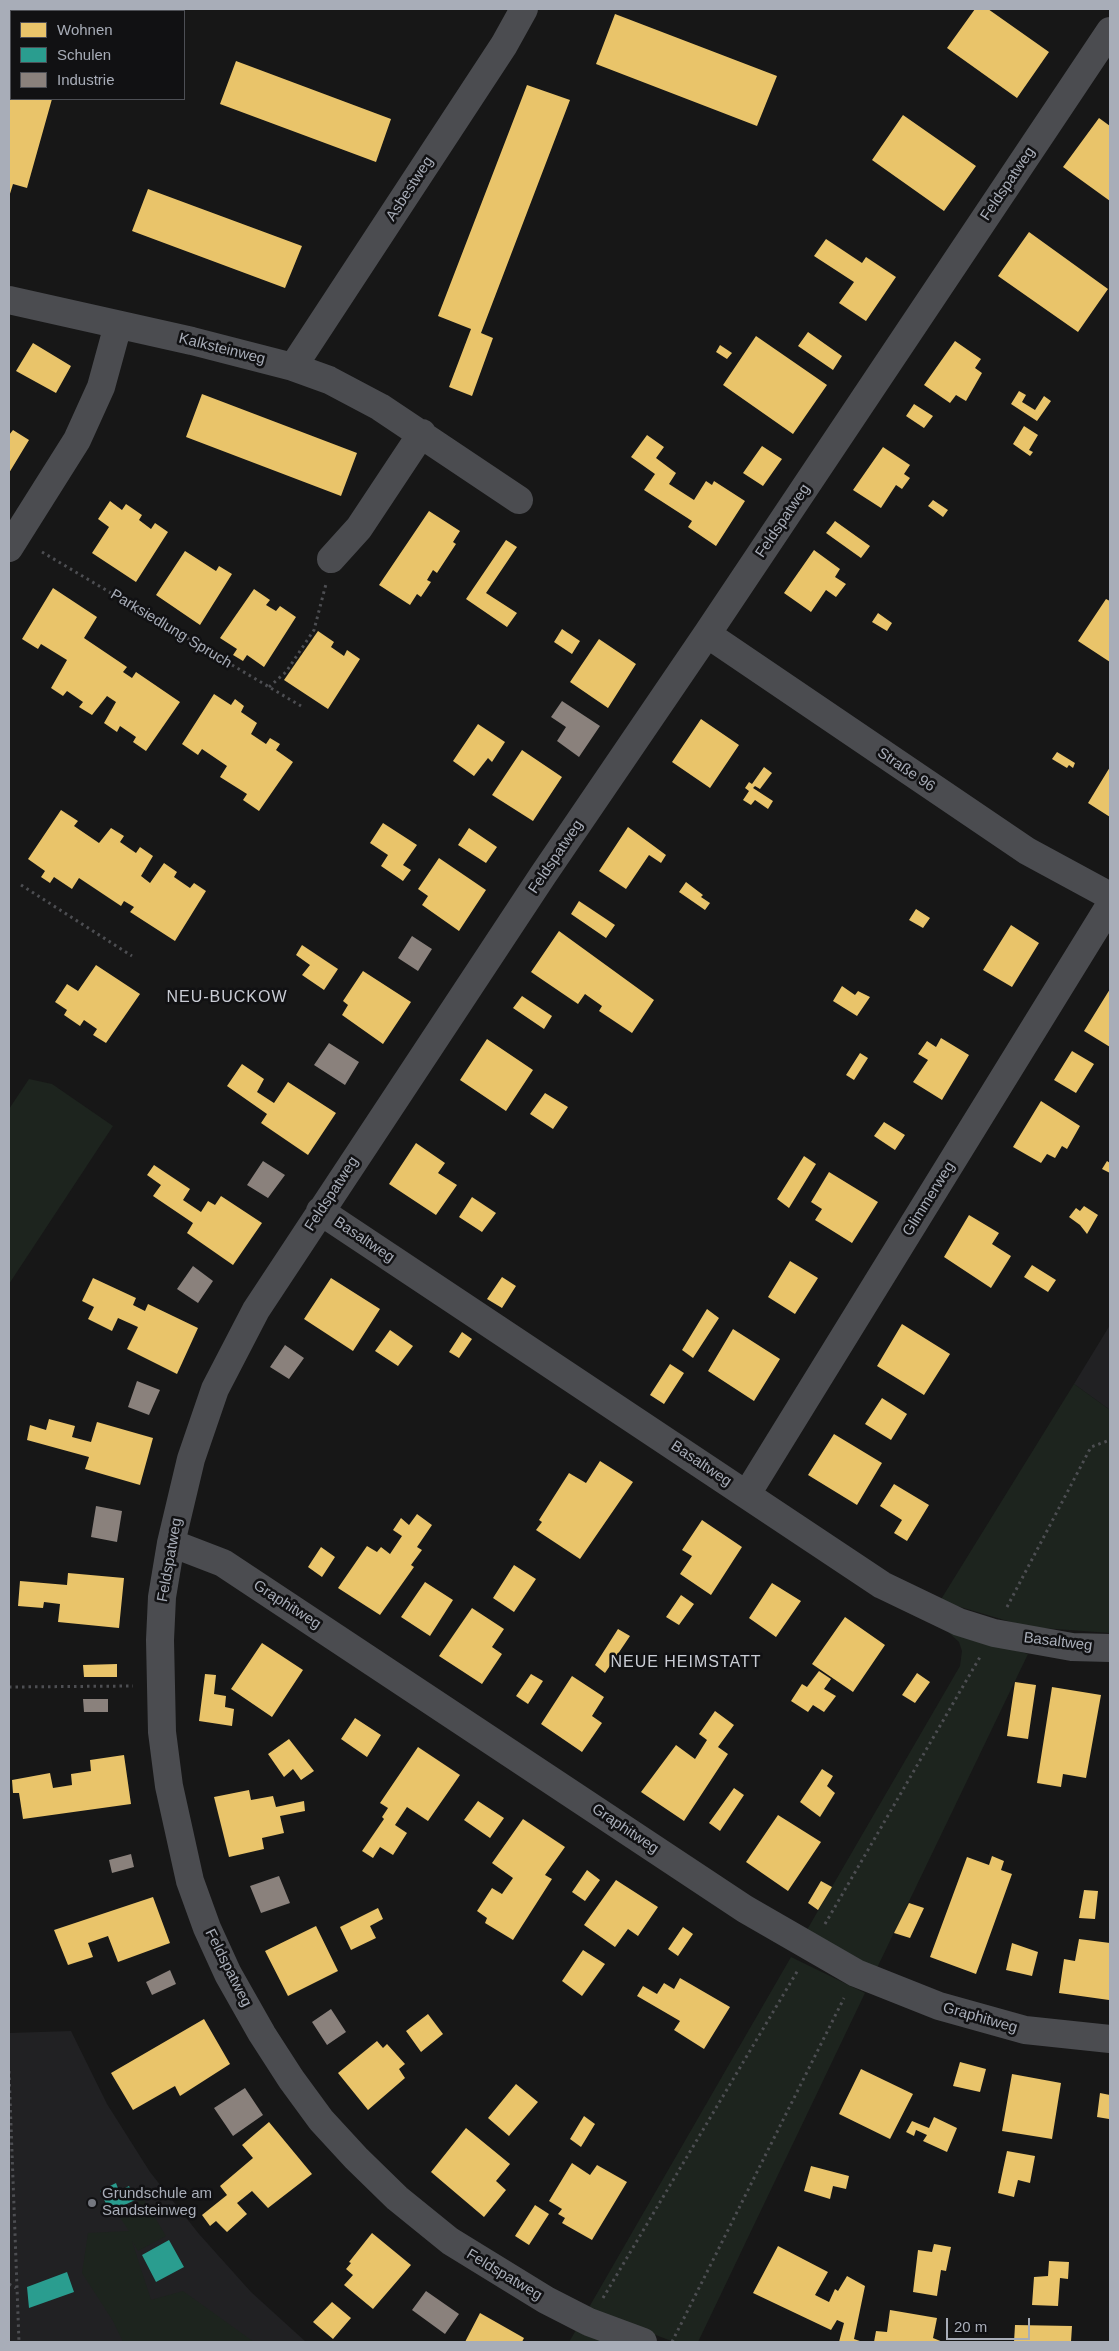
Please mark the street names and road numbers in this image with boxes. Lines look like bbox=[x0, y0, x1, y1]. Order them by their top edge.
street label: Feldspatweg bbox=[977, 144, 1039, 224]
street label: Asbestweg bbox=[382, 153, 438, 225]
street label: Kalksteinweg bbox=[177, 330, 267, 368]
street label: Feldspatweg bbox=[752, 481, 814, 561]
street label: Parksiedlung Spruch bbox=[107, 586, 235, 672]
street label: Straße 96 bbox=[874, 744, 938, 796]
street label: Feldspatweg bbox=[525, 817, 587, 897]
street label: Feldspatweg bbox=[301, 1153, 363, 1235]
street label: Glimmerweg bbox=[899, 1159, 959, 1239]
street label: Basaltweg bbox=[330, 1213, 398, 1267]
street label: Basaltweg bbox=[667, 1437, 735, 1491]
street label: Feldspatweg bbox=[154, 1517, 186, 1603]
street label: Graphitweg bbox=[250, 1577, 324, 1633]
street label: Basaltweg bbox=[1023, 1629, 1093, 1655]
street label: Graphitweg bbox=[588, 1800, 662, 1858]
street label: Feldspatweg bbox=[201, 1926, 255, 2010]
street label: Graphitweg bbox=[941, 1999, 1019, 2037]
street label: Feldspatweg bbox=[463, 2245, 545, 2305]

